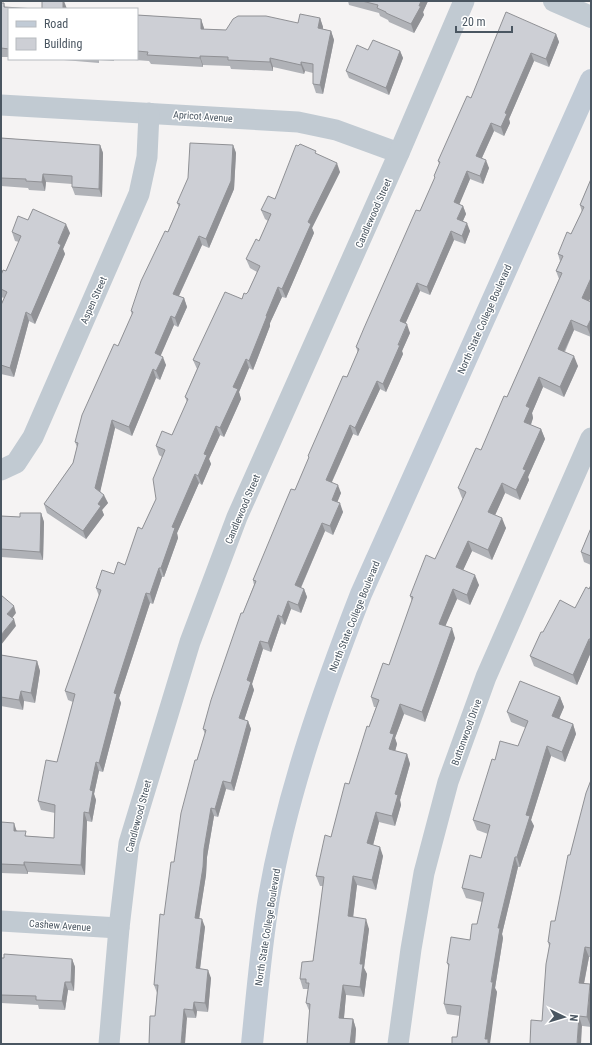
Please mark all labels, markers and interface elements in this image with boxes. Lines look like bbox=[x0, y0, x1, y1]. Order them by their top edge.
legend bbox=[8, 8, 138, 60]
scale bar bbox=[456, 8, 512, 34]
text: 20 m bbox=[462, 15, 486, 29]
text: Road bbox=[44, 17, 68, 31]
text: Building bbox=[44, 37, 82, 51]
street label: Apricot Avenue bbox=[173, 109, 233, 124]
street label: Candlewood Street bbox=[353, 177, 394, 249]
street label: North State College Boulevard bbox=[455, 263, 514, 376]
street label: Aspen Street bbox=[78, 275, 109, 326]
street label: Candlewood Street bbox=[223, 473, 262, 546]
street label: North State College Boulevard bbox=[327, 559, 382, 673]
street label: Buttonwood Drive bbox=[449, 697, 484, 767]
street label: Candlewood Street bbox=[124, 779, 153, 854]
street label: North State College Boulevard bbox=[253, 868, 282, 986]
street label: Cashew Avenue bbox=[29, 918, 92, 933]
north arrow bbox=[544, 997, 584, 1037]
text: N bbox=[567, 1014, 580, 1022]

